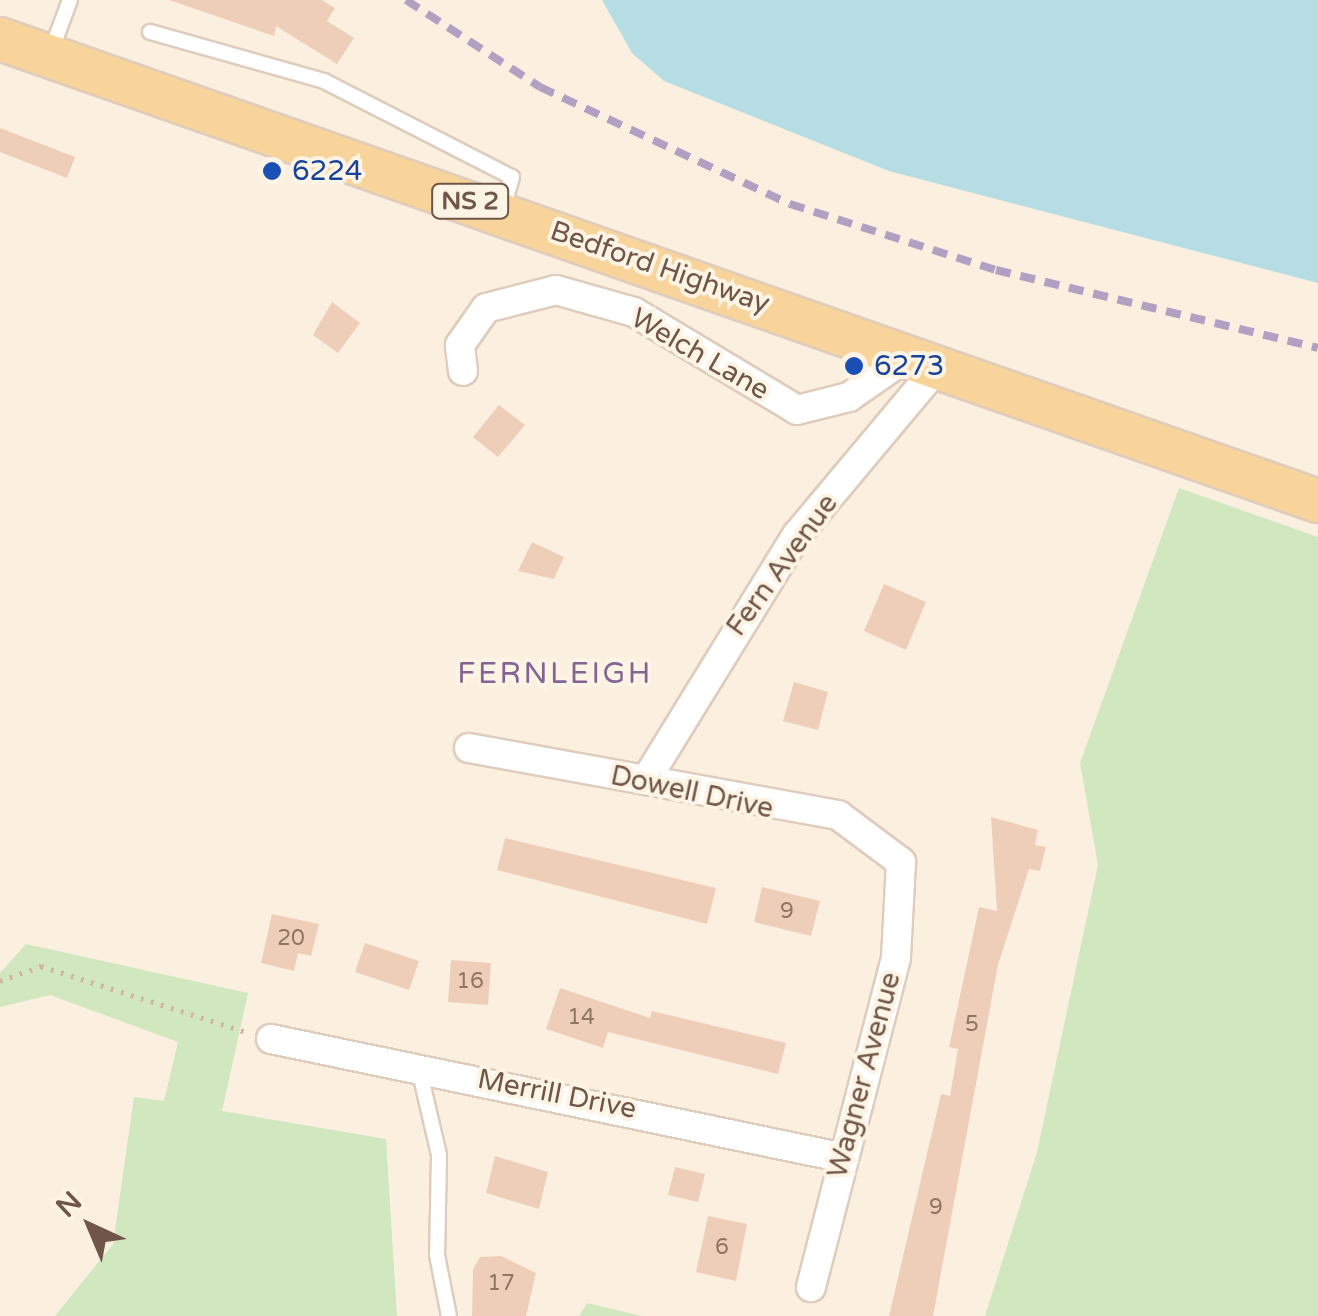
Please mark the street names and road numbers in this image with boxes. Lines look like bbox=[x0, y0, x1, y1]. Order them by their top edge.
road number: NS 2 bbox=[430, 181, 510, 221]
street label: Bedford Highway bbox=[546, 214, 774, 320]
street label: Welch Lane bbox=[625, 301, 775, 407]
street label: Fern Avenue bbox=[719, 488, 845, 642]
street label: Dowell Drive bbox=[608, 758, 776, 826]
street label: Wagner Avenue bbox=[820, 968, 908, 1182]
street label: Merrill Drive bbox=[475, 1062, 639, 1126]

